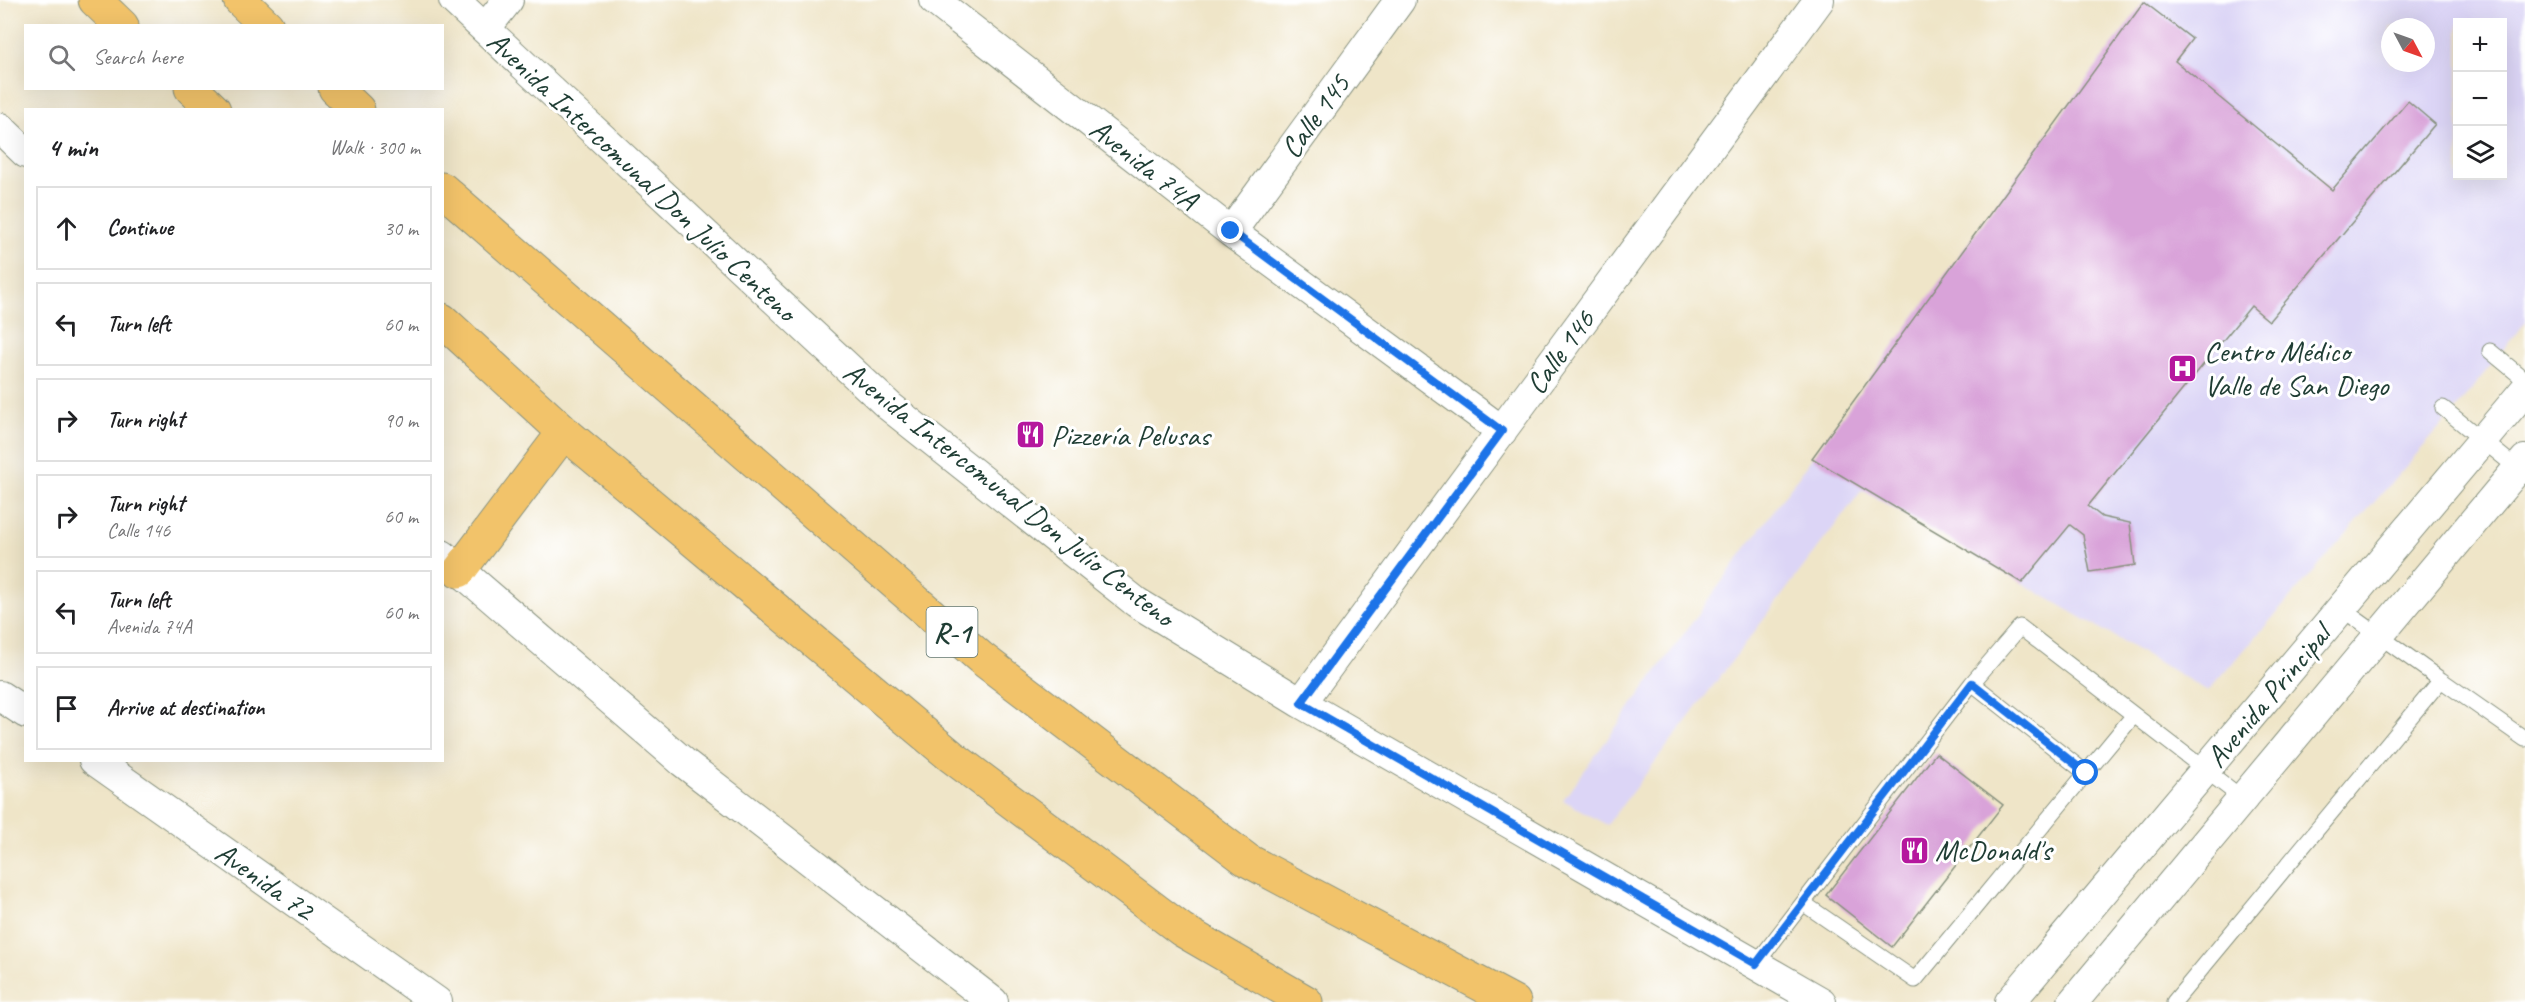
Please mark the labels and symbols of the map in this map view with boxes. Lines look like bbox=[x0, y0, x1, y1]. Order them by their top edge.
north arrow bbox=[2381, 18, 2435, 72]
street label: Avenida Intercomunal Don Julio Centeno bbox=[479, 23, 807, 332]
street label: Calle 145 bbox=[1272, 65, 1359, 166]
street label: Avenida 74A bbox=[1082, 110, 1207, 219]
route end bbox=[1217, 217, 1243, 243]
street label: Calle 146 bbox=[1517, 301, 1604, 402]
place label: Centro Médico Valle de San Diego bbox=[2204, 332, 2390, 404]
hospital icon: Centro Médico Valle de San Diego bbox=[2167, 352, 2199, 384]
street label: Avenida Intercomunal Don Julio Centeno bbox=[836, 353, 1185, 637]
place label: Pizzería Pelusas bbox=[1051, 416, 1212, 454]
restaurant icon: Pizzería Pelusas bbox=[1014, 419, 1046, 451]
road number: R-1 bbox=[926, 607, 978, 657]
street label: Avenida Principal bbox=[2197, 613, 2342, 775]
route start bbox=[2072, 759, 2098, 785]
place label: McDonald's bbox=[1935, 831, 2054, 869]
street label: Avenida 72 bbox=[208, 833, 324, 930]
restaurant icon: McDonald's bbox=[1898, 834, 1930, 866]

